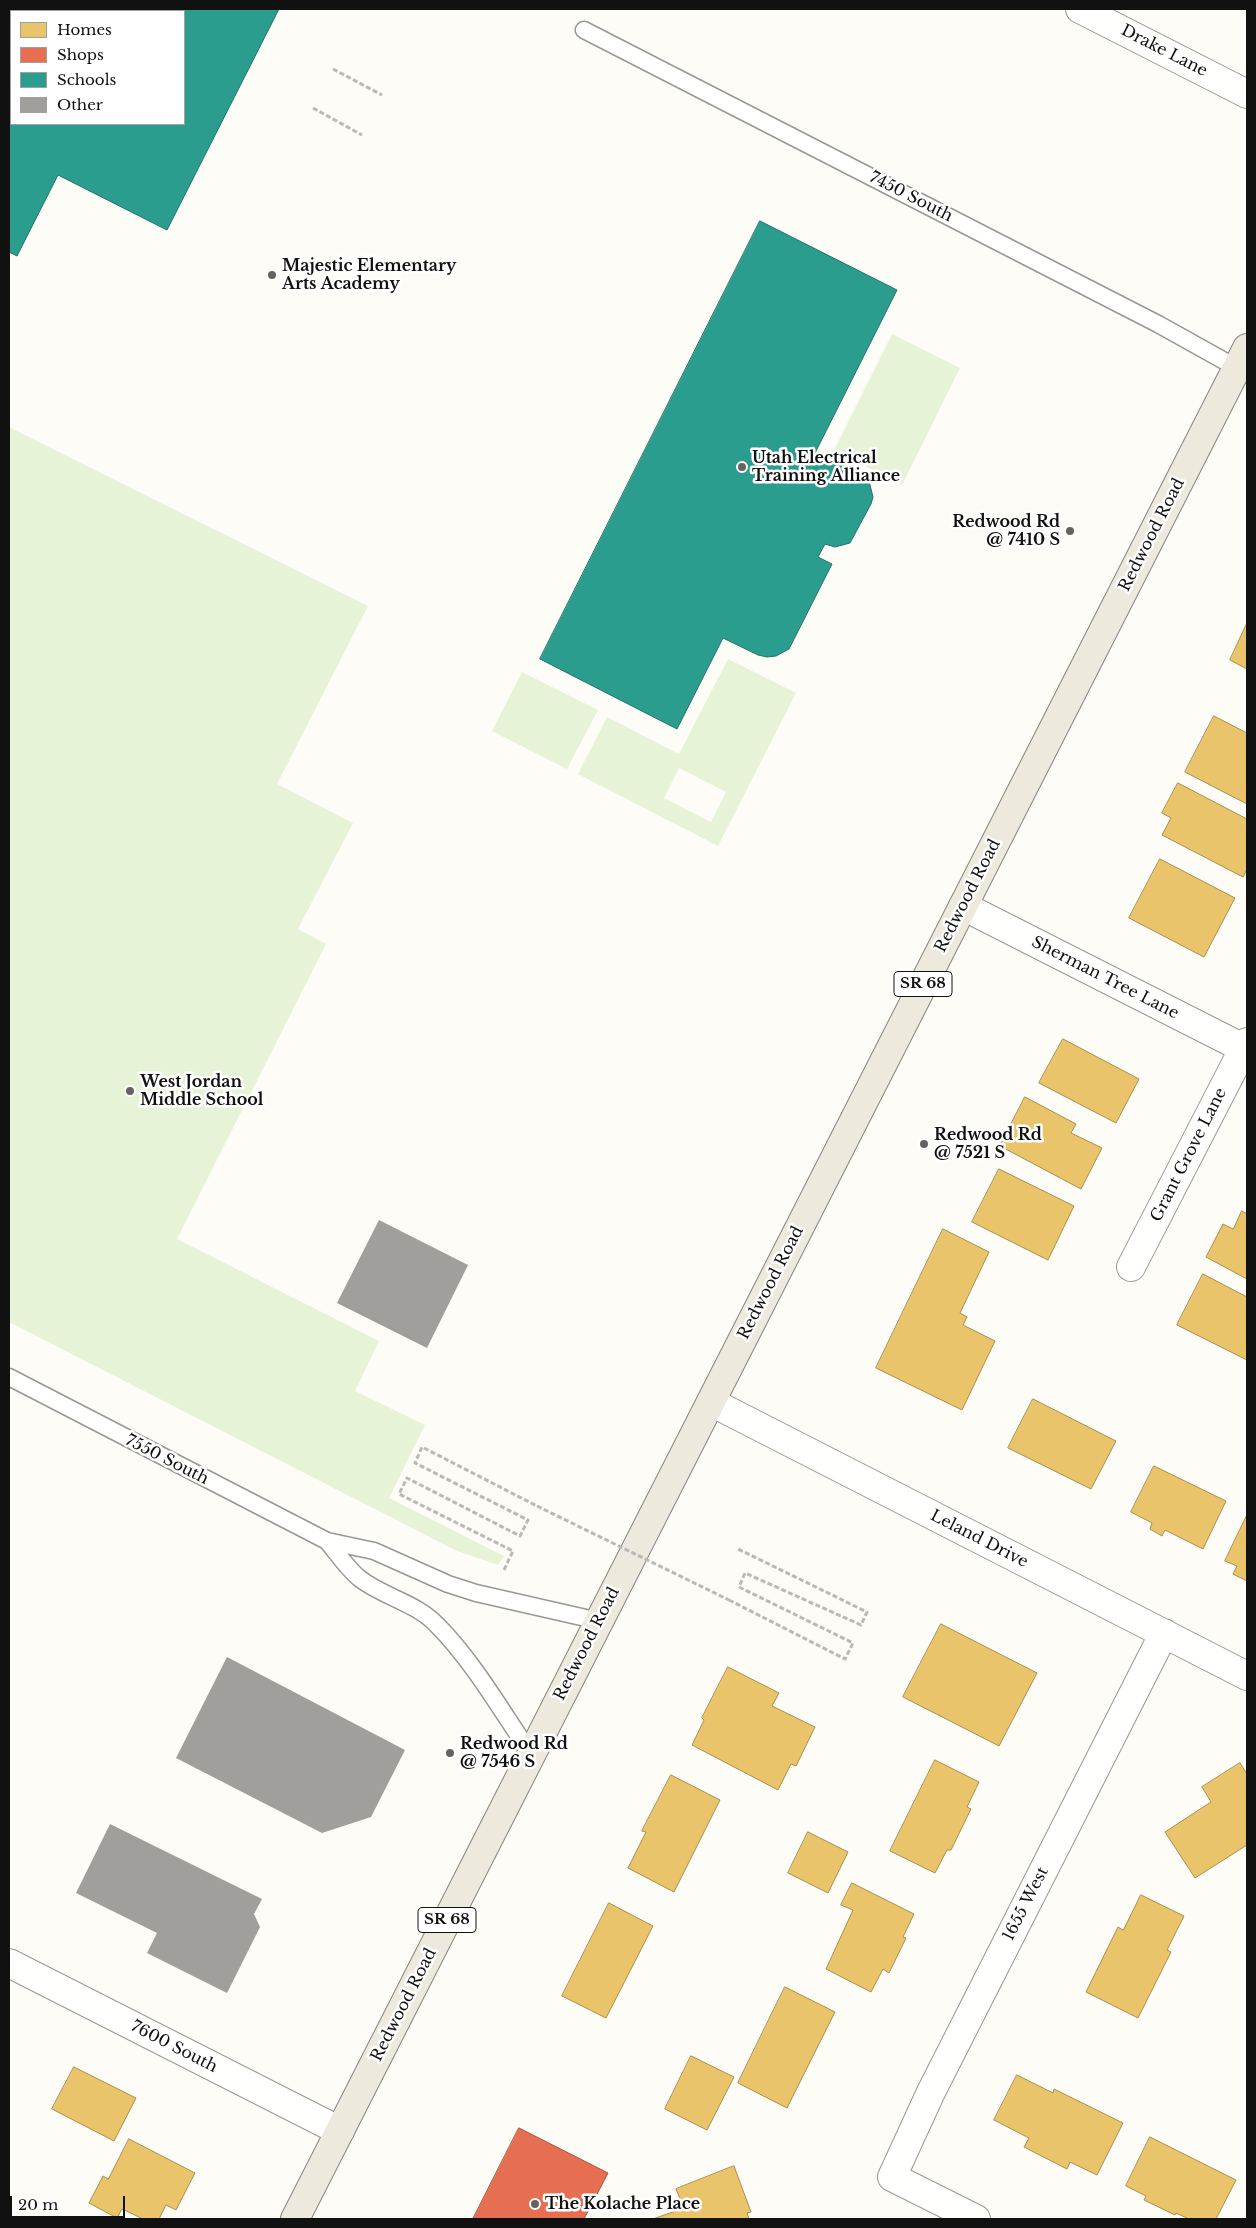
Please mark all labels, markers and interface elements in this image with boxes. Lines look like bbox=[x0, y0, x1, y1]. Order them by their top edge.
legend bbox=[10, 10, 185, 125]
text: Homes bbox=[57, 20, 112, 39]
street label: Drake Lane bbox=[1118, 21, 1210, 81]
text: Shops bbox=[57, 45, 104, 64]
text: Schools bbox=[57, 70, 116, 89]
text: Other bbox=[57, 95, 103, 114]
street label: 7450 South bbox=[866, 168, 956, 226]
place label: Majestic Elementary Arts Academy bbox=[282, 256, 456, 294]
marker: Majestic Elementary Arts Academy bbox=[266, 269, 278, 281]
place label: Utah Electrical Training Alliance bbox=[752, 448, 900, 486]
marker: Utah Electrical Training Alliance bbox=[736, 461, 748, 473]
street label: Redwood Road bbox=[1115, 475, 1189, 595]
place label: Redwood Rd @ 7410 S bbox=[952, 512, 1060, 550]
marker: Redwood Rd @ 7410 S bbox=[1064, 525, 1076, 537]
street label: Redwood Road bbox=[931, 836, 1005, 956]
street label: Sherman Tree Lane bbox=[1028, 933, 1182, 1023]
road number: SR 68 bbox=[894, 972, 952, 996]
place label: West Jordan Middle School bbox=[140, 1072, 263, 1110]
marker: West Jordan Middle School bbox=[124, 1085, 136, 1097]
street label: Grant Grove Lane bbox=[1147, 1085, 1231, 1225]
place label: Redwood Rd @ 7521 S bbox=[934, 1125, 1042, 1163]
marker: Redwood Rd @ 7521 S bbox=[918, 1138, 930, 1150]
street label: Redwood Road bbox=[734, 1223, 808, 1343]
street label: 7550 South bbox=[122, 1431, 212, 1489]
street label: Leland Drive bbox=[927, 1506, 1031, 1572]
street label: Redwood Road bbox=[550, 1584, 624, 1704]
place label: Redwood Rd @ 7546 S bbox=[460, 1734, 568, 1772]
marker: Redwood Rd @ 7546 S bbox=[444, 1747, 456, 1759]
street label: 1655 West bbox=[999, 1864, 1053, 1944]
road number: SR 68 bbox=[418, 1908, 476, 1932]
street label: Redwood Road bbox=[367, 1945, 441, 2065]
street label: 7600 South bbox=[128, 2017, 220, 2077]
scale bar bbox=[12, 2186, 128, 2218]
place label: The Kolache Place bbox=[545, 2194, 700, 2214]
text: 20 m bbox=[18, 2195, 58, 2214]
marker: The Kolache Place bbox=[529, 2198, 541, 2210]

